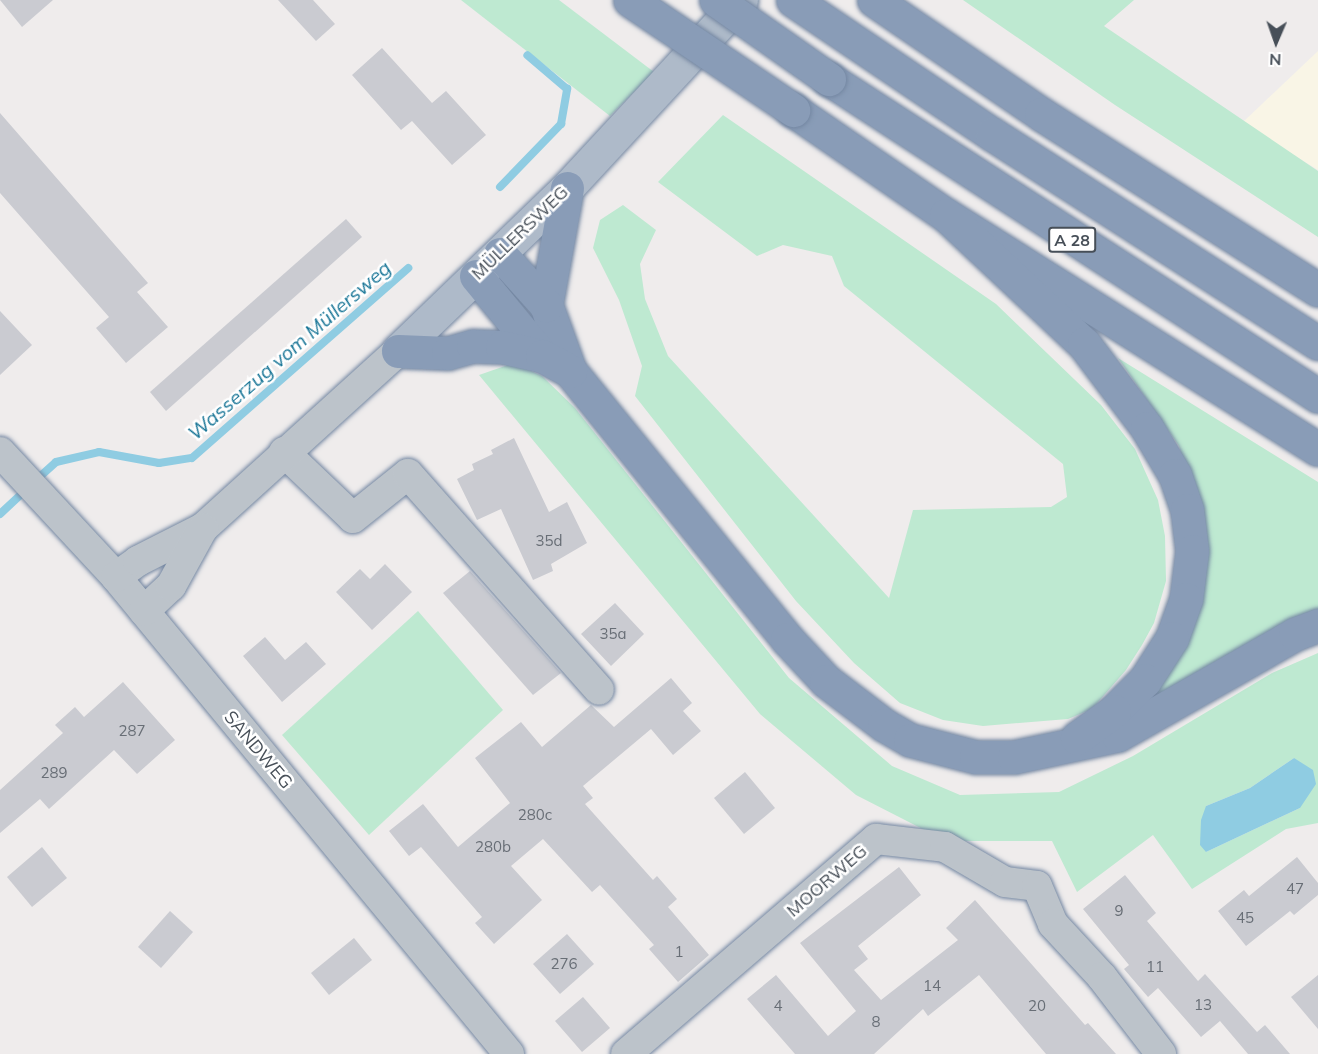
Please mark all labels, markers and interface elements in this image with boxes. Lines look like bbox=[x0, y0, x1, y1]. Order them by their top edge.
north arrow bbox=[1246, 12, 1306, 72]
text: N bbox=[1269, 50, 1282, 70]
street label: MÜLLERSWEG bbox=[467, 181, 573, 285]
road number: A 28 bbox=[1048, 227, 1096, 253]
water label: Wasserzug vom Müllersweg bbox=[183, 255, 395, 445]
house number: 35d bbox=[536, 532, 562, 550]
house number: 35a bbox=[600, 625, 626, 643]
street label: SANDWEG bbox=[219, 707, 297, 793]
house number: 287 bbox=[119, 722, 145, 740]
house number: 289 bbox=[41, 764, 67, 782]
house number: 280c bbox=[518, 806, 552, 824]
house number: 280b bbox=[475, 838, 511, 856]
street label: MOORWEG bbox=[782, 840, 872, 922]
house number: 47 bbox=[1286, 880, 1304, 898]
house number: 9 bbox=[1115, 902, 1123, 920]
house number: 45 bbox=[1236, 909, 1254, 927]
house number: 1 bbox=[675, 943, 683, 961]
house number: 276 bbox=[551, 955, 577, 973]
house number: 11 bbox=[1146, 958, 1164, 976]
house number: 14 bbox=[923, 977, 941, 995]
house number: 13 bbox=[1194, 996, 1212, 1014]
house number: 4 bbox=[774, 997, 782, 1015]
house number: 20 bbox=[1028, 997, 1046, 1015]
house number: 8 bbox=[872, 1013, 880, 1031]

